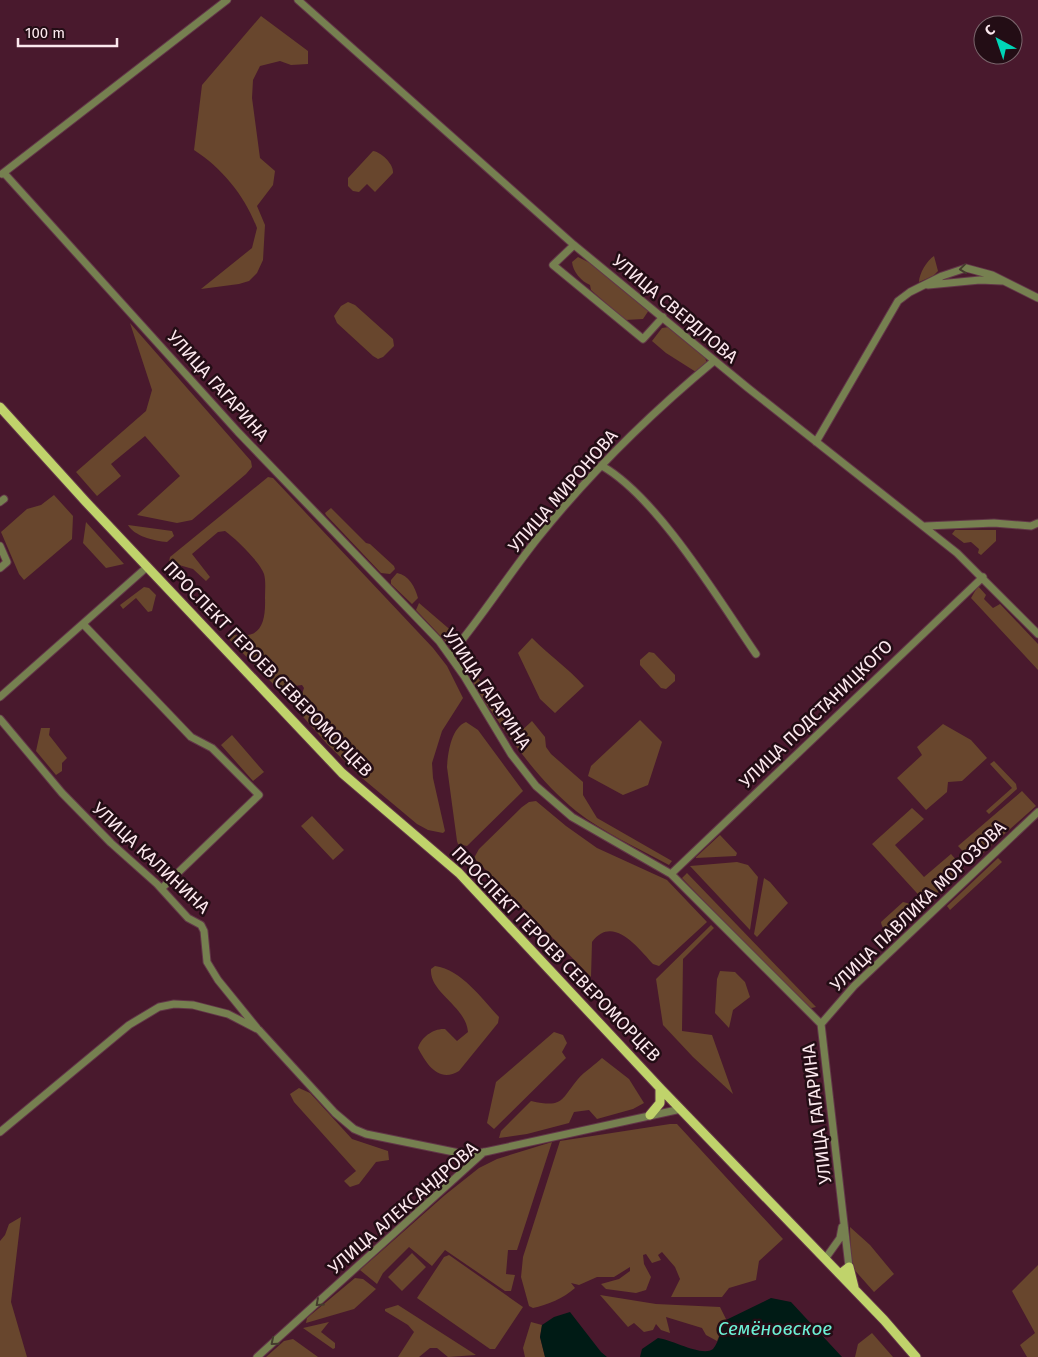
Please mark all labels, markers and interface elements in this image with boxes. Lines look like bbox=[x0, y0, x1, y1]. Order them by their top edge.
scale bar bbox=[18, 15, 116, 47]
north arrow bbox=[973, 15, 1023, 65]
text: С bbox=[981, 21, 999, 40]
text: 100 m bbox=[25, 24, 65, 42]
street label: УЛИЦА СВЕРДЛОВА bbox=[608, 250, 743, 368]
one-way arrow bbox=[958, 263, 966, 274]
street label: УЛИЦА ГАГАРИНА bbox=[163, 326, 274, 446]
street label: УЛИЦА МИРОНОВА bbox=[504, 425, 623, 557]
street label: ПРОСПЕКТ ГЕРОЕВ СЕВЕРОМОРЦЕВ bbox=[159, 557, 377, 781]
street label: УЛИЦА ГАГАРИНА bbox=[438, 624, 536, 754]
street label: УЛИЦА ПОДСТАНИЦКОГО bbox=[735, 635, 897, 793]
street label: УЛИЦА КАЛИНИНА bbox=[88, 798, 215, 919]
street label: УЛИЦА ПАВЛИКА МОРОЗОВА bbox=[826, 816, 1011, 996]
street label: ПРОСПЕКТ ГЕРОЕВ СЕВЕРОМОРЦЕВ bbox=[447, 842, 665, 1066]
street label: УЛИЦА ГАГАРИНА bbox=[797, 1042, 837, 1185]
street label: УЛИЦА АЛЕКСАНДРОВА bbox=[324, 1137, 483, 1279]
one-way arrow bbox=[316, 1297, 325, 1306]
water label: Семёновское bbox=[718, 1317, 832, 1340]
one-way arrow bbox=[271, 1337, 280, 1346]

